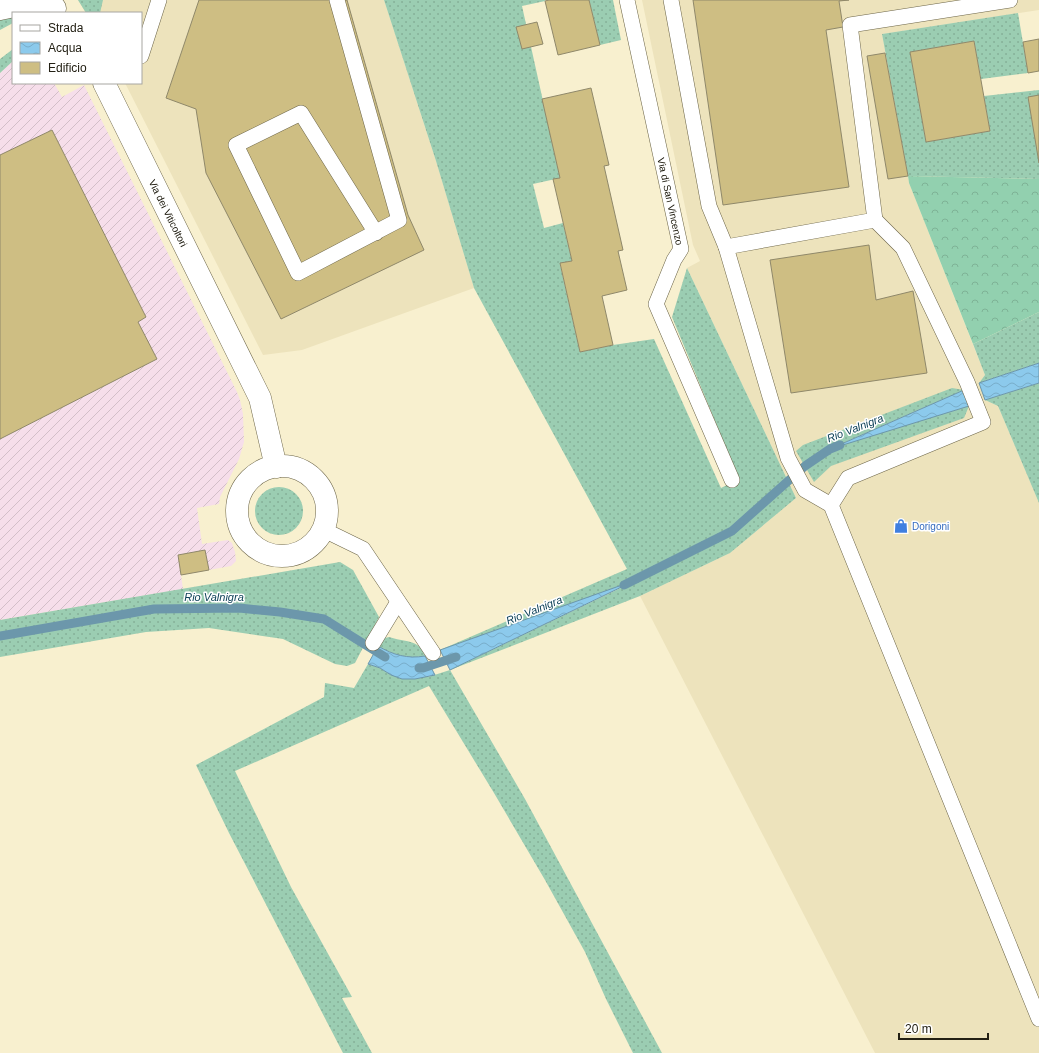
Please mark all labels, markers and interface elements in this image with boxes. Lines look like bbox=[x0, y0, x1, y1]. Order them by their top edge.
legend bbox=[12, 12, 142, 84]
text: Strada bbox=[48, 21, 84, 35]
text: Acqua bbox=[48, 41, 82, 55]
text: Edificio bbox=[48, 61, 87, 75]
street label: Via di San Vincenzo bbox=[656, 157, 686, 247]
street label: Via dei Viticoltori bbox=[147, 177, 190, 248]
water label: Rio Valnigra bbox=[825, 412, 885, 444]
shop icon: Dorigoni bbox=[893, 518, 909, 534]
place label: Dorigoni bbox=[912, 521, 949, 532]
water label: Rio Valnigra bbox=[184, 591, 244, 603]
water label: Rio Valnigra bbox=[504, 593, 564, 627]
scale bar bbox=[899, 1015, 988, 1041]
text: 20 m bbox=[905, 1022, 932, 1036]

